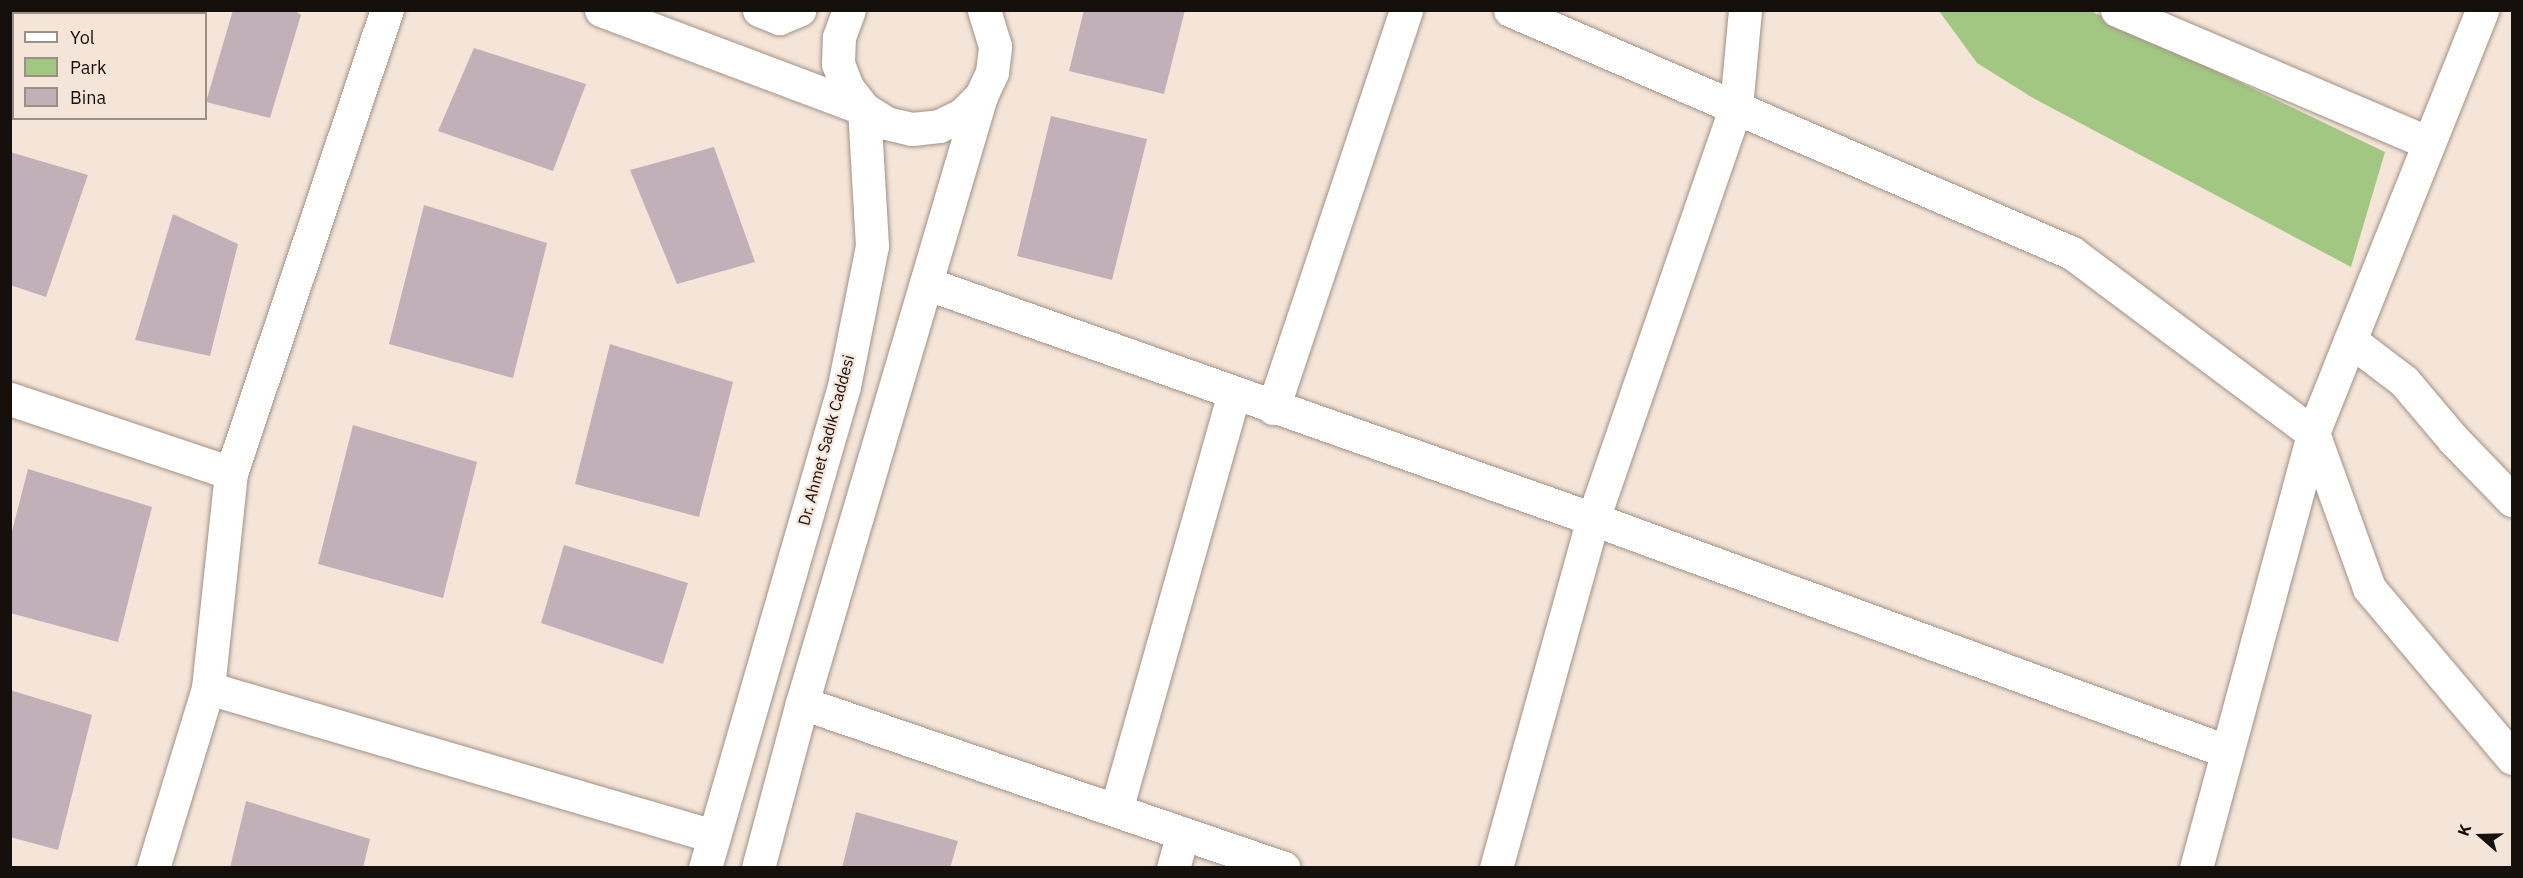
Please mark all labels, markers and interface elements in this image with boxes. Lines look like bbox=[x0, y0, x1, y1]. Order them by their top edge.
legend bbox=[12, 12, 207, 120]
text: Yol bbox=[70, 26, 95, 49]
text: Park bbox=[70, 56, 106, 79]
text: Bina bbox=[70, 86, 106, 109]
street label: Dr. Ahmet Sadık Caddesi bbox=[794, 353, 858, 527]
north arrow bbox=[2451, 806, 2511, 866]
text: K bbox=[2453, 821, 2475, 839]

